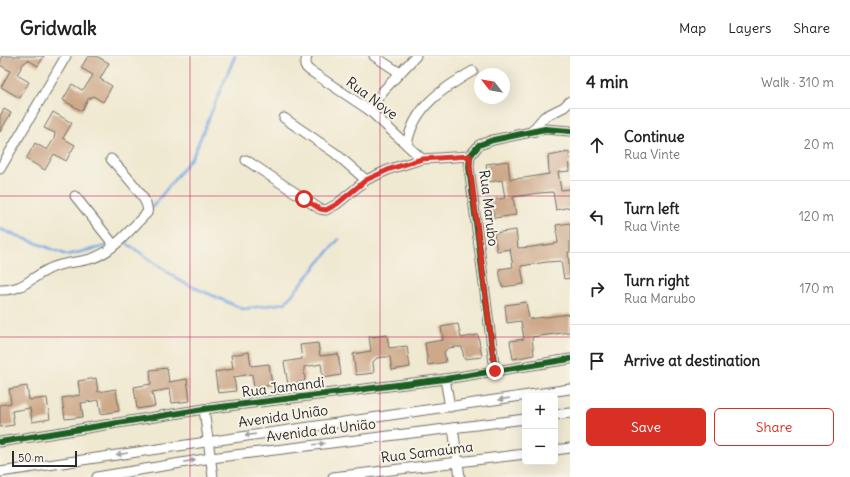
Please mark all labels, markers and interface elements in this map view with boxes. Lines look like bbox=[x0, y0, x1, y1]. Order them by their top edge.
text: Gridwalk bbox=[20, 16, 97, 40]
text: Map bbox=[679, 19, 706, 37]
text: Layers bbox=[728, 19, 771, 37]
text: Share bbox=[793, 19, 830, 37]
north arrow bbox=[474, 68, 510, 104]
text: 4 min bbox=[586, 71, 628, 93]
street label: Rua Nove bbox=[343, 73, 401, 123]
text: Walk · 310 m bbox=[761, 74, 834, 91]
text: Continue bbox=[624, 127, 685, 146]
icon: ahead bbox=[586, 134, 608, 156]
text: 20 m bbox=[804, 136, 834, 153]
text: Rua Vinte bbox=[624, 146, 680, 163]
street label: Rua Marubo bbox=[475, 169, 503, 247]
route start bbox=[295, 190, 313, 208]
text: Turn left bbox=[624, 199, 679, 218]
icon: left bbox=[586, 206, 608, 228]
text: 120 m bbox=[799, 208, 834, 225]
text: Rua Vinte bbox=[624, 218, 680, 235]
text: Turn right bbox=[624, 271, 689, 290]
icon: right bbox=[586, 278, 608, 300]
text: 170 m bbox=[799, 280, 834, 297]
text: Rua Marubo bbox=[624, 290, 696, 307]
icon: arrive bbox=[586, 350, 608, 372]
text: Arrive at destination bbox=[624, 351, 760, 370]
route end bbox=[486, 362, 504, 380]
street label: Rua Jamandi bbox=[241, 373, 325, 401]
map controls bbox=[522, 393, 558, 465]
button: + bbox=[522, 393, 558, 429]
one-way arrow bbox=[498, 396, 510, 402]
street label: Avenida União bbox=[237, 401, 329, 431]
button: Save bbox=[586, 408, 706, 446]
button: Share bbox=[714, 408, 834, 446]
street label: Avenida da União bbox=[265, 414, 377, 446]
button: − bbox=[522, 429, 558, 465]
one-way arrow bbox=[244, 432, 256, 438]
street label: Rua Samaúma bbox=[380, 437, 474, 467]
one-way arrow bbox=[313, 441, 325, 447]
scale bar bbox=[12, 449, 77, 468]
text: 50 m bbox=[18, 451, 44, 465]
one-way arrow bbox=[116, 451, 128, 457]
one-way arrow bbox=[184, 458, 196, 464]

